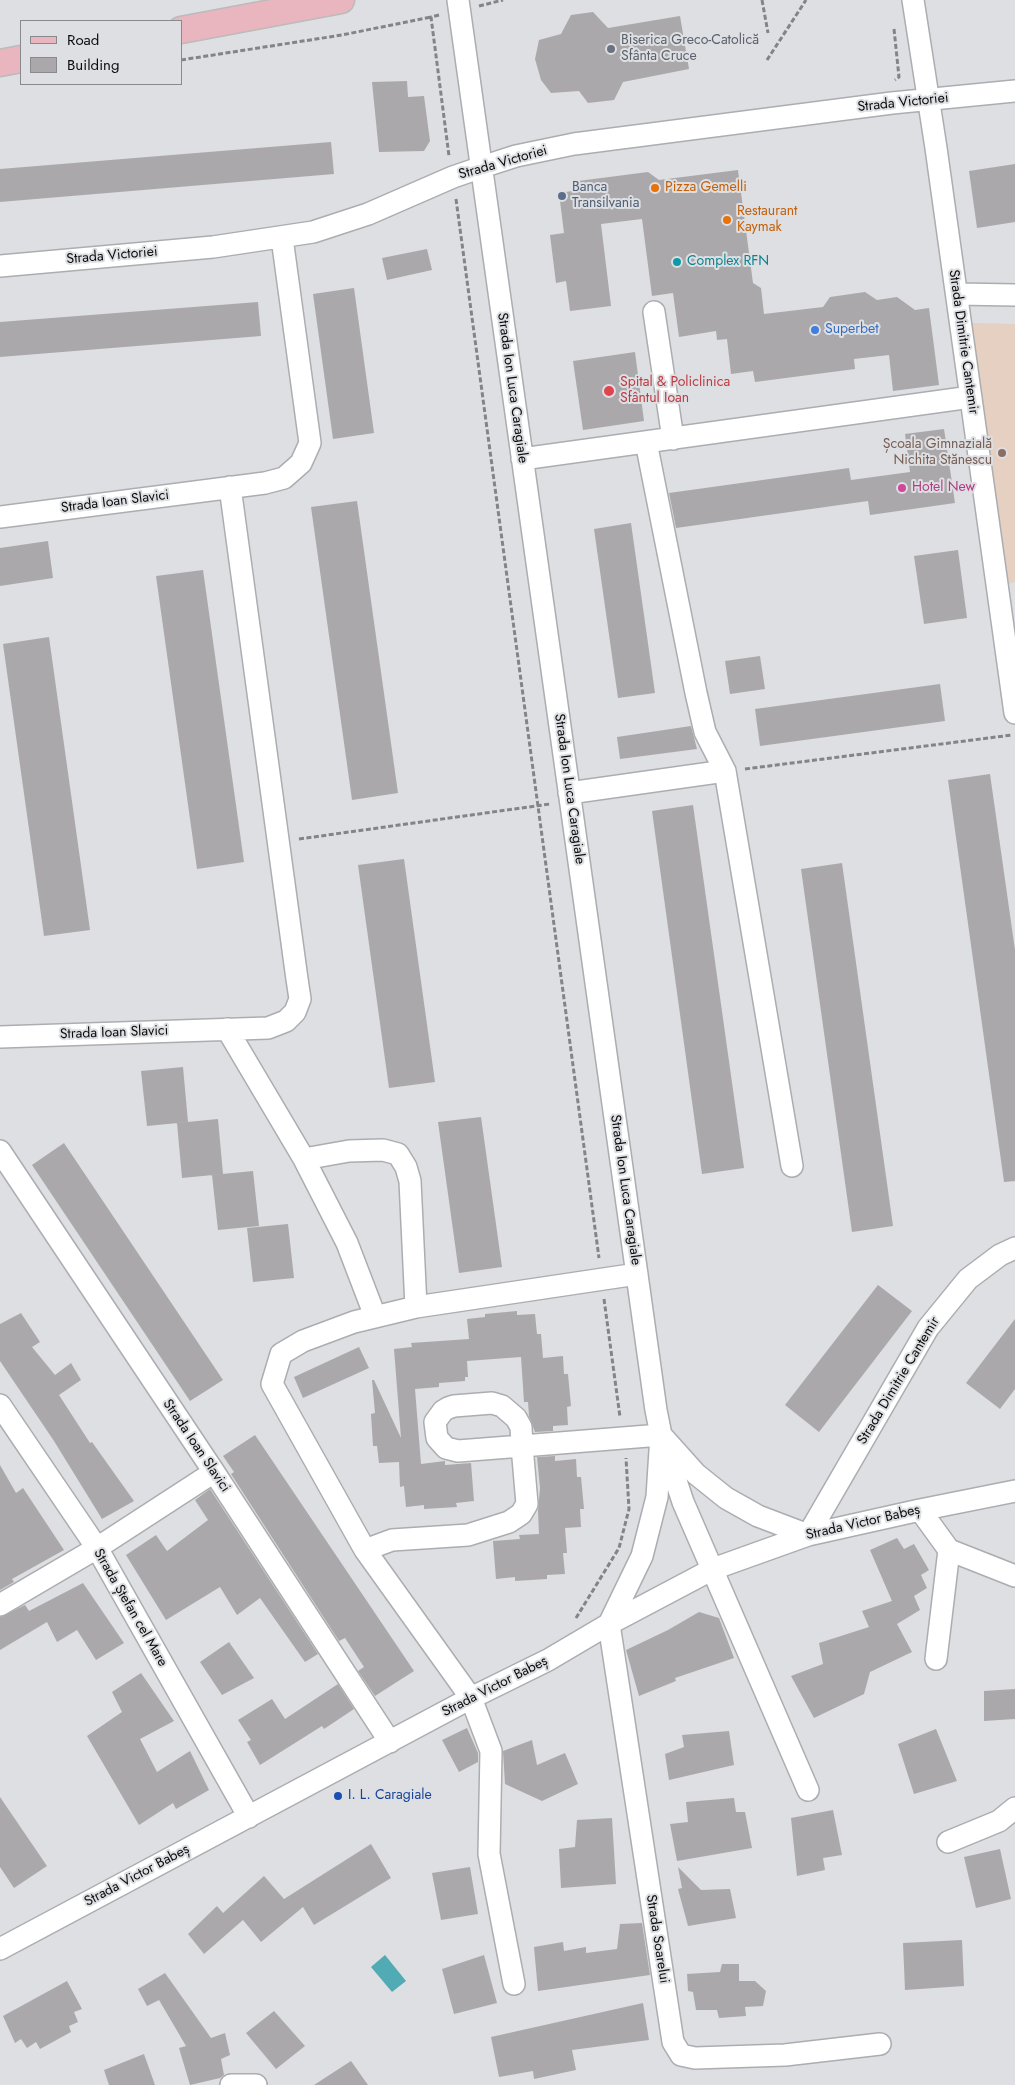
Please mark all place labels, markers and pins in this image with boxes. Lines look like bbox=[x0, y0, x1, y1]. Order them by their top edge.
place label: Biserica Greco-Catolică Sfânta Cruce bbox=[621, 33, 759, 65]
marker: Biserica Greco-Catolică Sfânta Cruce bbox=[605, 43, 617, 55]
place label: Banca Transilvania bbox=[572, 180, 639, 212]
place label: Pizza Gemelli bbox=[665, 180, 747, 196]
marker: Pizza Gemelli bbox=[649, 182, 661, 194]
marker: Banca Transilvania bbox=[556, 190, 568, 202]
place label: Restaurant Kaymak bbox=[737, 204, 797, 236]
marker: Restaurant Kaymak bbox=[721, 214, 733, 226]
place label: Complex RFN bbox=[687, 254, 769, 270]
marker: Complex RFN bbox=[671, 256, 683, 268]
place label: Superbet bbox=[825, 322, 879, 338]
marker: Superbet bbox=[809, 324, 821, 336]
place label: Spital & Policlinica Sfântul Ioan bbox=[620, 375, 730, 408]
marker: Spital & Policlinica Sfântul Ioan bbox=[602, 384, 616, 398]
place label: Școala Gimnazială Nichita Stănescu bbox=[883, 437, 992, 470]
marker: Școala Gimnazială Nichita Stănescu bbox=[996, 447, 1008, 459]
place label: Hotel New bbox=[912, 480, 975, 496]
marker: Hotel New bbox=[896, 482, 908, 494]
place label: I. L. Caragiale bbox=[348, 1788, 432, 1804]
marker: I. L. Caragiale bbox=[332, 1790, 344, 1802]

